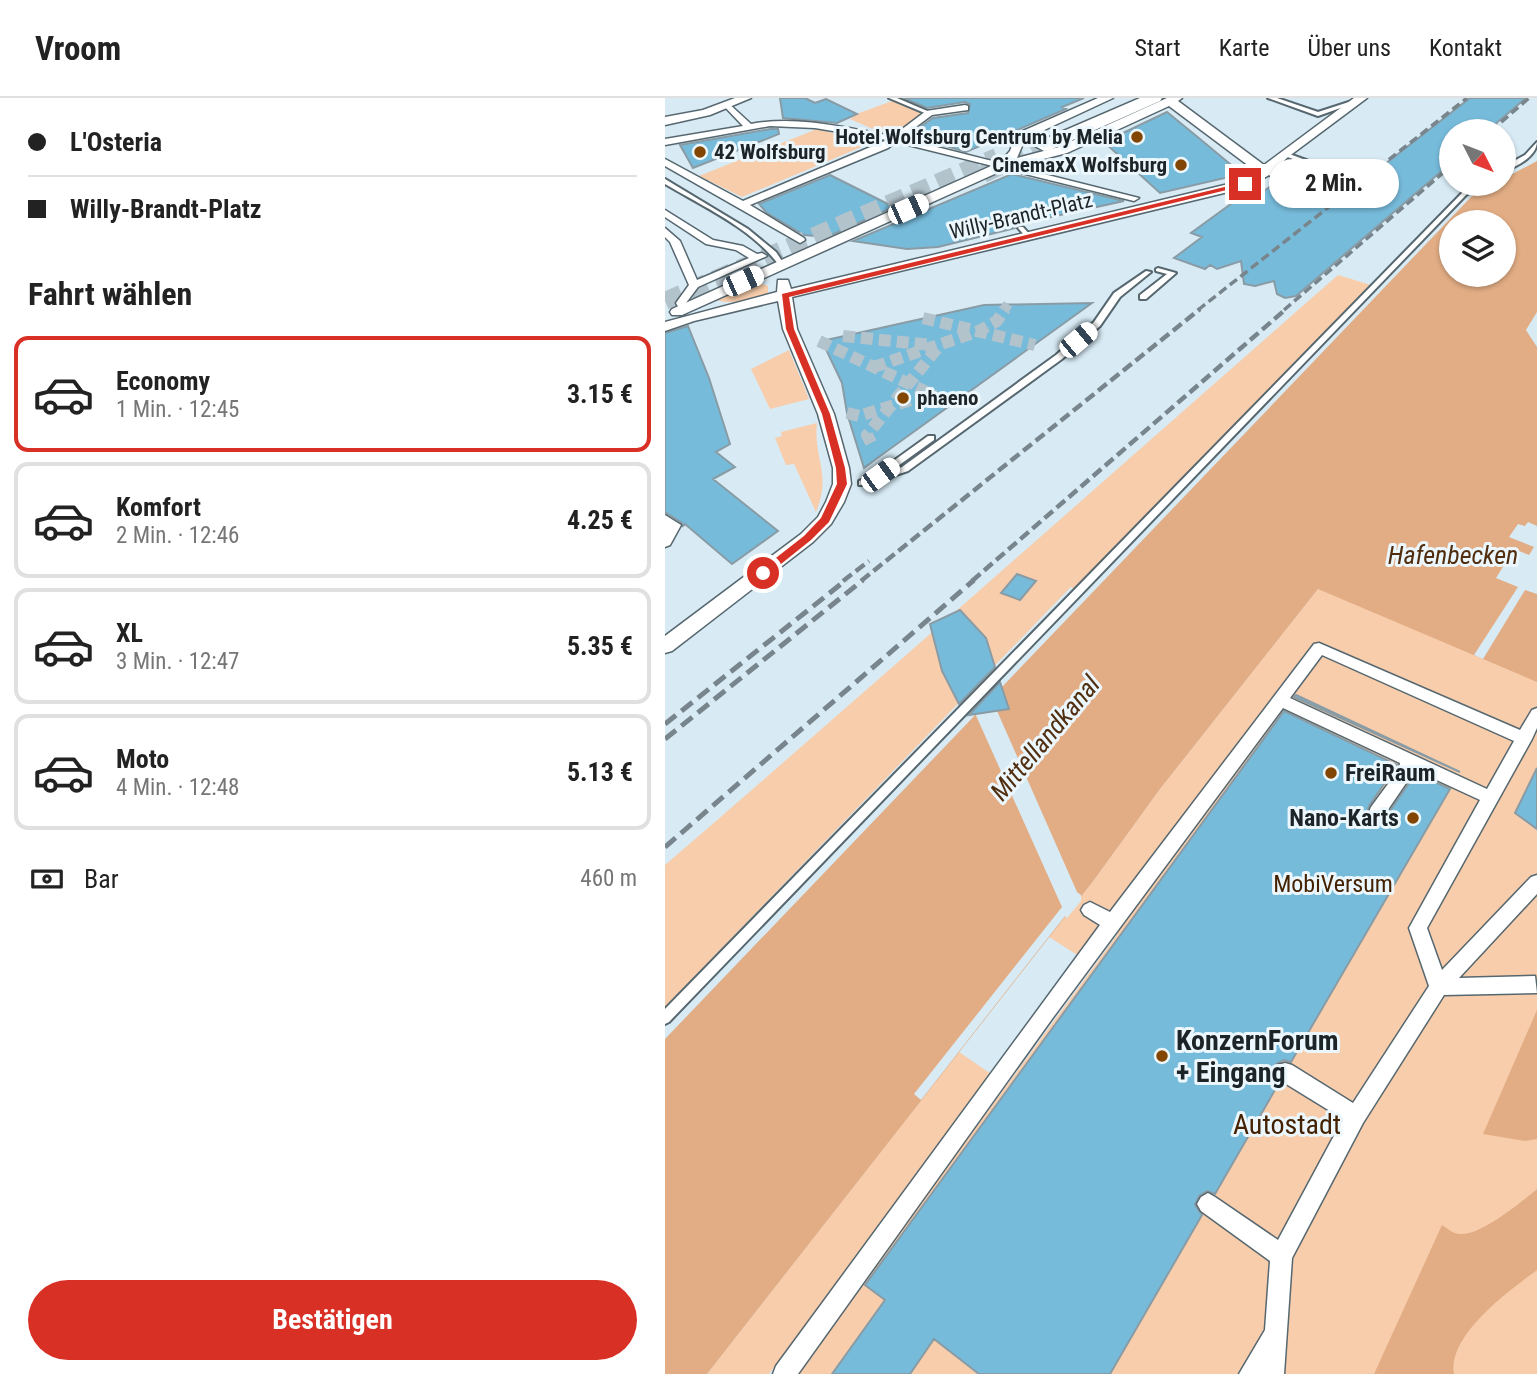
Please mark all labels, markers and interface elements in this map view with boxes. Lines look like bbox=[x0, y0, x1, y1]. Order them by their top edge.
text: Vroom bbox=[35, 29, 121, 68]
text: Start bbox=[1135, 34, 1181, 62]
text: Karte bbox=[1219, 34, 1269, 62]
text: Über uns bbox=[1307, 34, 1391, 62]
text: Kontakt bbox=[1429, 34, 1502, 62]
north arrow bbox=[1439, 119, 1515, 196]
map controls bbox=[1439, 119, 1516, 287]
place label: Hotel Wolfsburg Centrum by Melia bbox=[835, 125, 1123, 149]
text: L'Osteria bbox=[70, 127, 162, 157]
marker: Hotel Wolfsburg Centrum by Melia bbox=[1129, 129, 1145, 145]
place label: 42 Wolfsburg bbox=[714, 140, 826, 164]
marker: 42 Wolfsburg bbox=[692, 144, 708, 160]
place label: CinemaxX Wolfsburg bbox=[992, 153, 1167, 177]
marker: CinemaxX Wolfsburg bbox=[1173, 157, 1189, 173]
callout: 2 Min. bbox=[1269, 160, 1399, 208]
route end bbox=[1229, 168, 1261, 200]
text: 2 Min. bbox=[1305, 170, 1363, 197]
street label: Willy-Brandt-Platz bbox=[947, 188, 1095, 244]
car bbox=[885, 191, 932, 227]
text: Willy-Brandt-Platz bbox=[70, 194, 262, 224]
button: layers bbox=[1439, 210, 1516, 287]
car bbox=[720, 263, 767, 299]
text: Fahrt wählen bbox=[28, 275, 192, 313]
car bbox=[1056, 318, 1101, 362]
icon: car bbox=[32, 363, 95, 426]
text: Economy bbox=[116, 366, 210, 396]
text: 3.15 € bbox=[567, 379, 633, 409]
place label: phaeno bbox=[917, 386, 978, 410]
marker: phaeno bbox=[895, 390, 911, 406]
text: 1 Min. · 12:45 bbox=[116, 396, 239, 423]
car bbox=[857, 454, 904, 496]
icon: car bbox=[32, 489, 95, 552]
text: Komfort bbox=[116, 492, 201, 522]
text: 4.25 € bbox=[567, 505, 633, 535]
text: 2 Min. · 12:46 bbox=[116, 522, 239, 549]
water label: Hafenbecken bbox=[1388, 540, 1518, 570]
route start bbox=[747, 557, 779, 589]
icon: car bbox=[32, 615, 95, 678]
text: XL bbox=[116, 618, 143, 648]
text: 5.35 € bbox=[567, 631, 633, 661]
text: 3 Min. · 12:47 bbox=[116, 648, 239, 675]
water label: Mittellandkanal bbox=[984, 669, 1107, 806]
icon: car bbox=[32, 741, 95, 804]
text: Moto bbox=[116, 744, 169, 774]
text: 5.13 € bbox=[567, 757, 633, 787]
place label: FreiRaum bbox=[1345, 759, 1436, 787]
marker: FreiRaum bbox=[1323, 765, 1339, 781]
text: 4 Min. · 12:48 bbox=[116, 774, 239, 801]
place label: Nano-Karts bbox=[1289, 804, 1399, 832]
marker: Nano-Karts bbox=[1405, 810, 1421, 826]
icon: cash bbox=[28, 860, 66, 898]
text: Bar bbox=[84, 864, 119, 894]
text: 460 m bbox=[580, 865, 637, 892]
park label: MobiVersum bbox=[1273, 870, 1393, 898]
place label: KonzernForum + Eingang bbox=[1176, 1024, 1339, 1089]
marker: KonzernForum + Eingang bbox=[1154, 1048, 1170, 1064]
park label: Autostadt bbox=[1233, 1108, 1341, 1141]
button: Bestätigen bbox=[28, 1280, 637, 1360]

